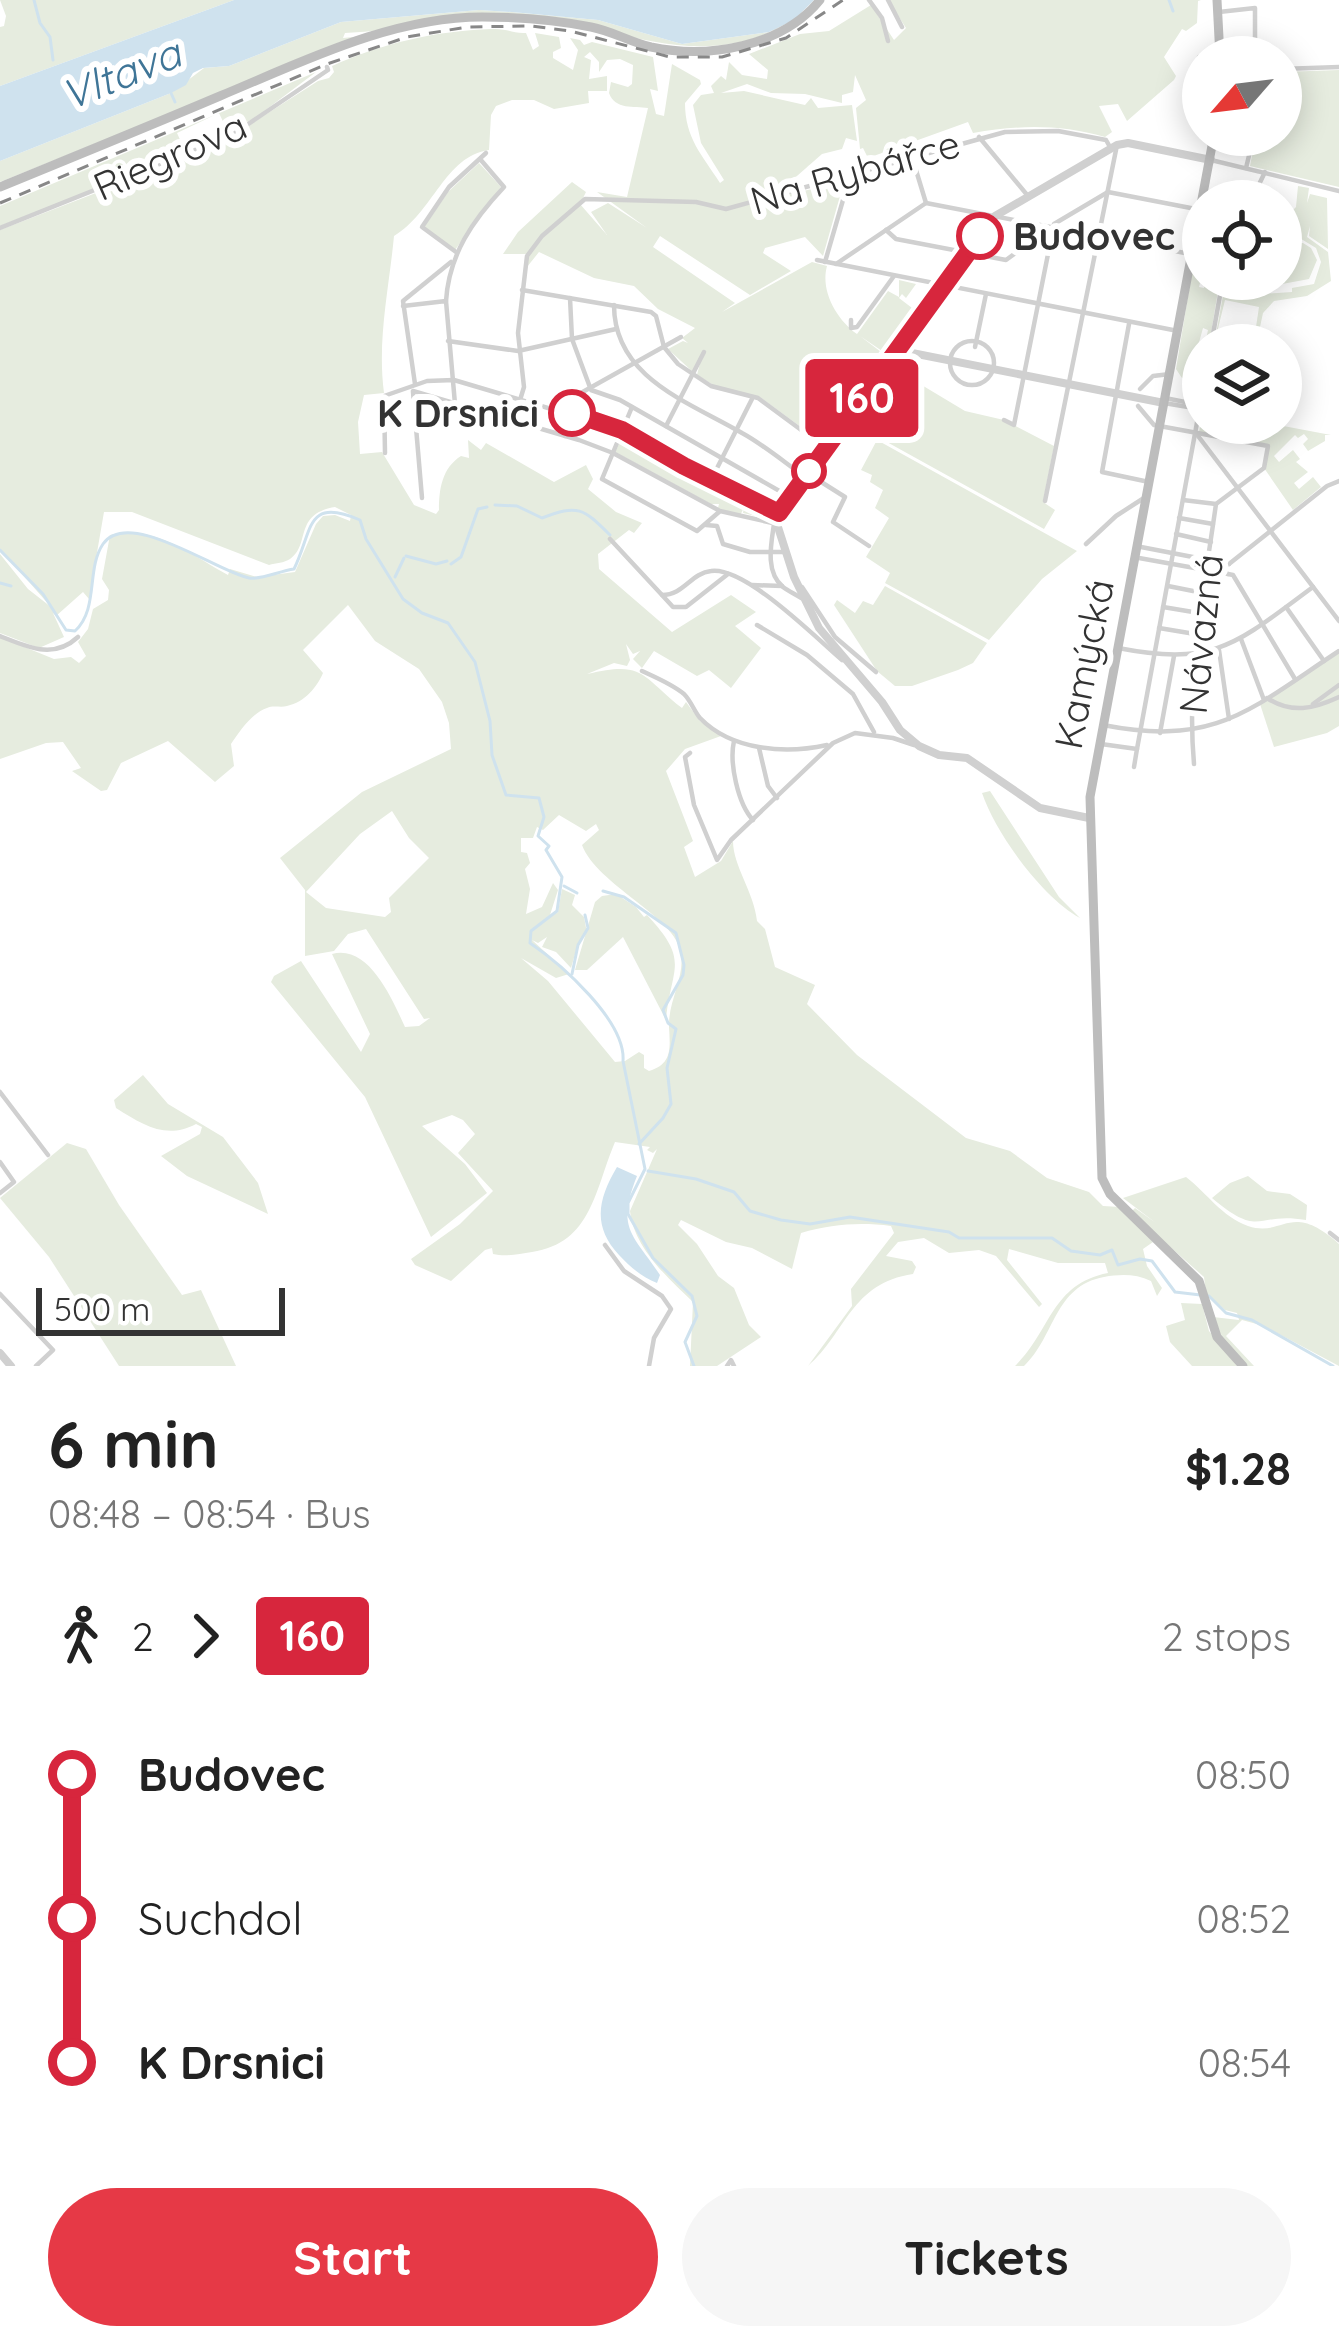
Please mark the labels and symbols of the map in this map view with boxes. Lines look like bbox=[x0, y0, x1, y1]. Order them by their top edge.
water label: Vltava bbox=[53, 25, 191, 121]
north arrow bbox=[1182, 36, 1302, 156]
street label: Riegrova bbox=[86, 100, 254, 211]
street label: Na Rybářce bbox=[745, 118, 965, 225]
place label: Budovec bbox=[1013, 211, 1175, 260]
marker: Budovec bbox=[958, 214, 1002, 258]
line badge: 160 bbox=[793, 359, 931, 437]
place label: K Drsnici bbox=[377, 388, 539, 437]
marker: K Drsnici bbox=[550, 391, 594, 435]
unlabelled marker bbox=[793, 455, 825, 487]
street label: Návazná bbox=[1168, 552, 1233, 716]
street label: Kamýcká bbox=[1043, 575, 1124, 753]
scale bar bbox=[36, 1282, 285, 1335]

